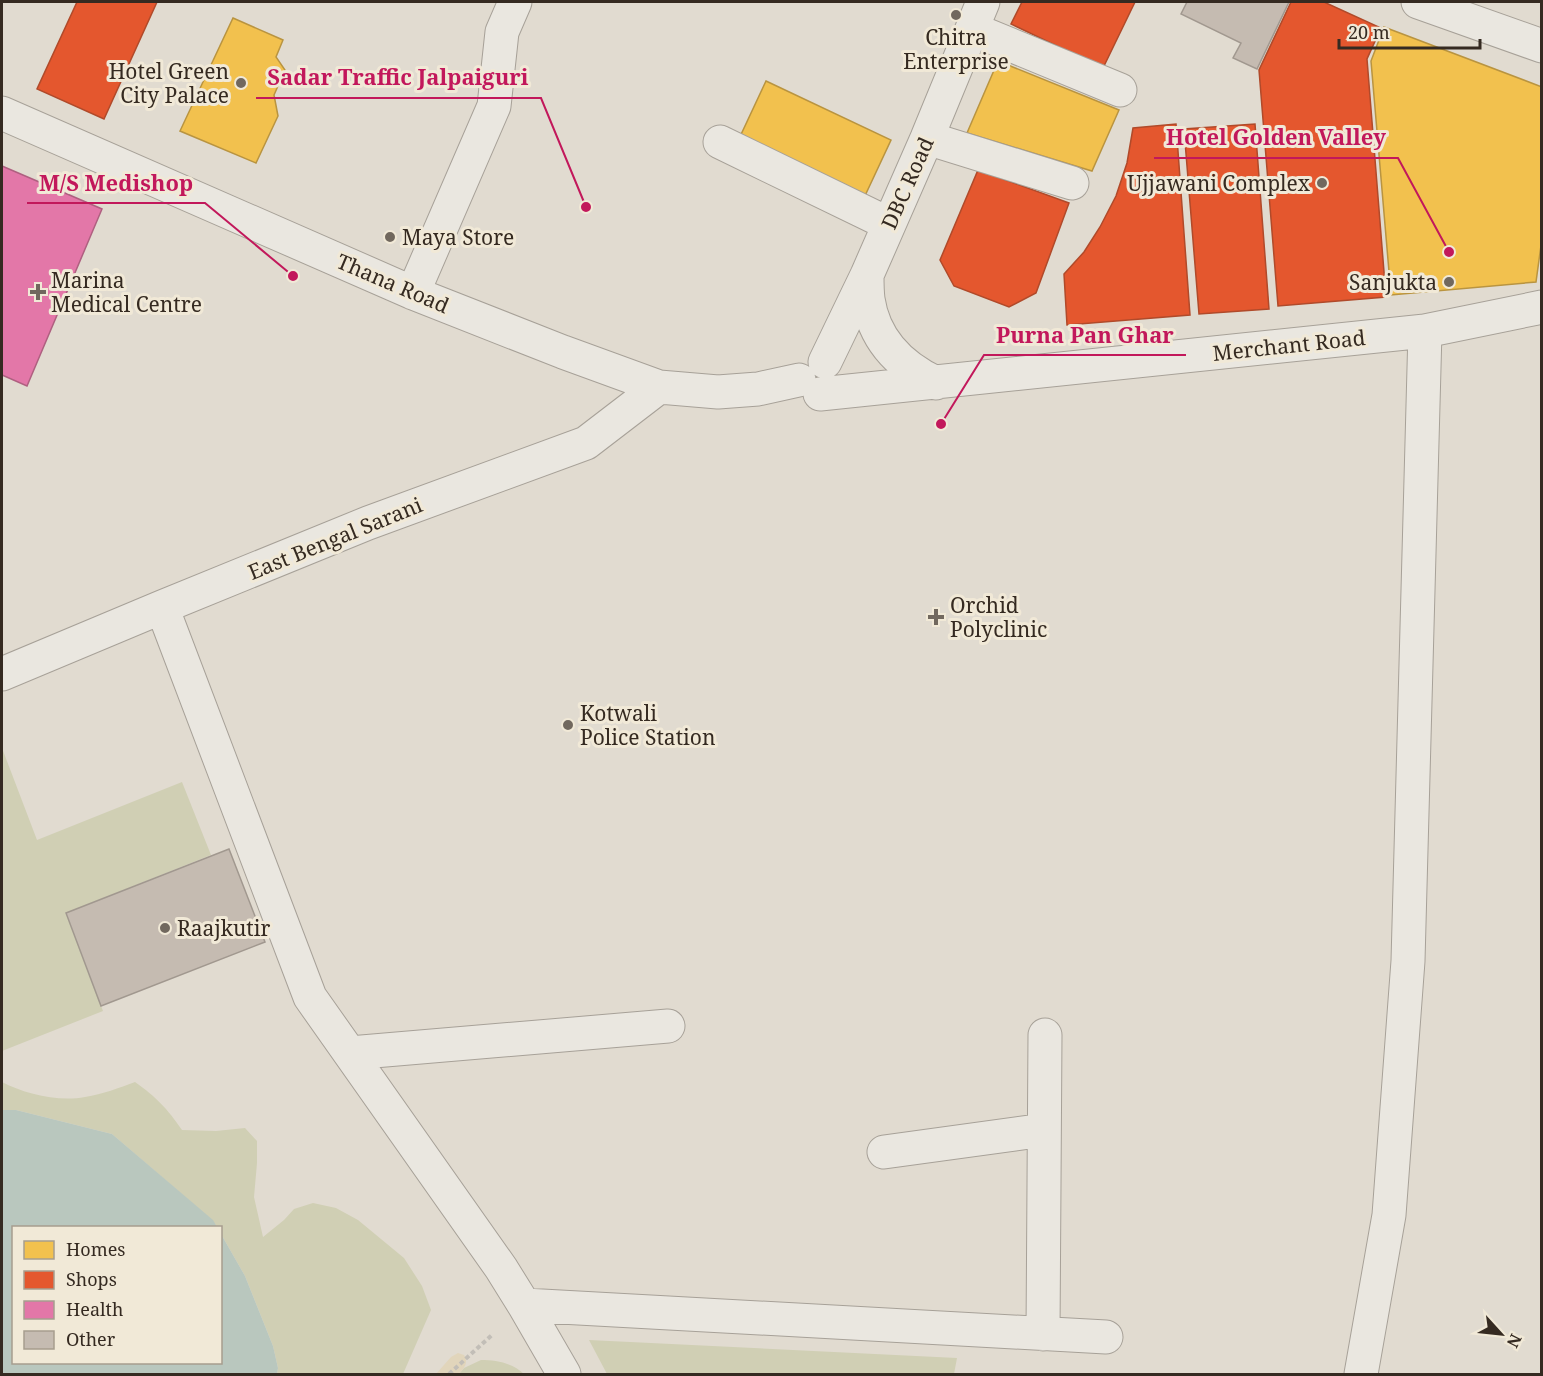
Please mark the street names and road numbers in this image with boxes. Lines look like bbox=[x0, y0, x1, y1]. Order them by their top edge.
street label: DBC Road bbox=[874, 132, 940, 233]
street label: Thana Road bbox=[333, 247, 454, 319]
street label: Merchant Road bbox=[1211, 323, 1367, 367]
street label: East Bengal Sarani bbox=[244, 490, 427, 586]

